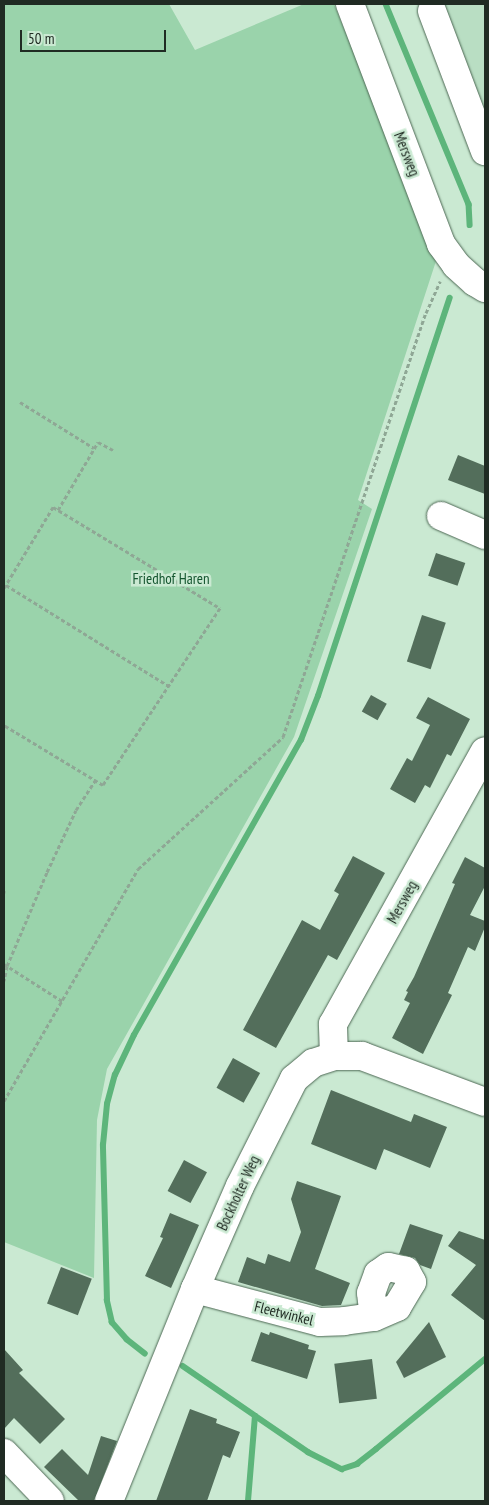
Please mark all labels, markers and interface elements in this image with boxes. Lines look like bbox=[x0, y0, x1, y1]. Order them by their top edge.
scale bar bbox=[22, 20, 169, 52]
text: 50 m bbox=[28, 29, 54, 48]
street label: Mersweg bbox=[390, 129, 424, 179]
park label: Friedhof Haren bbox=[132, 570, 210, 588]
street label: Mersweg bbox=[383, 877, 421, 927]
street label: Bockholter Weg bbox=[213, 1153, 263, 1233]
street label: Fleetwinkel bbox=[253, 1297, 315, 1329]

